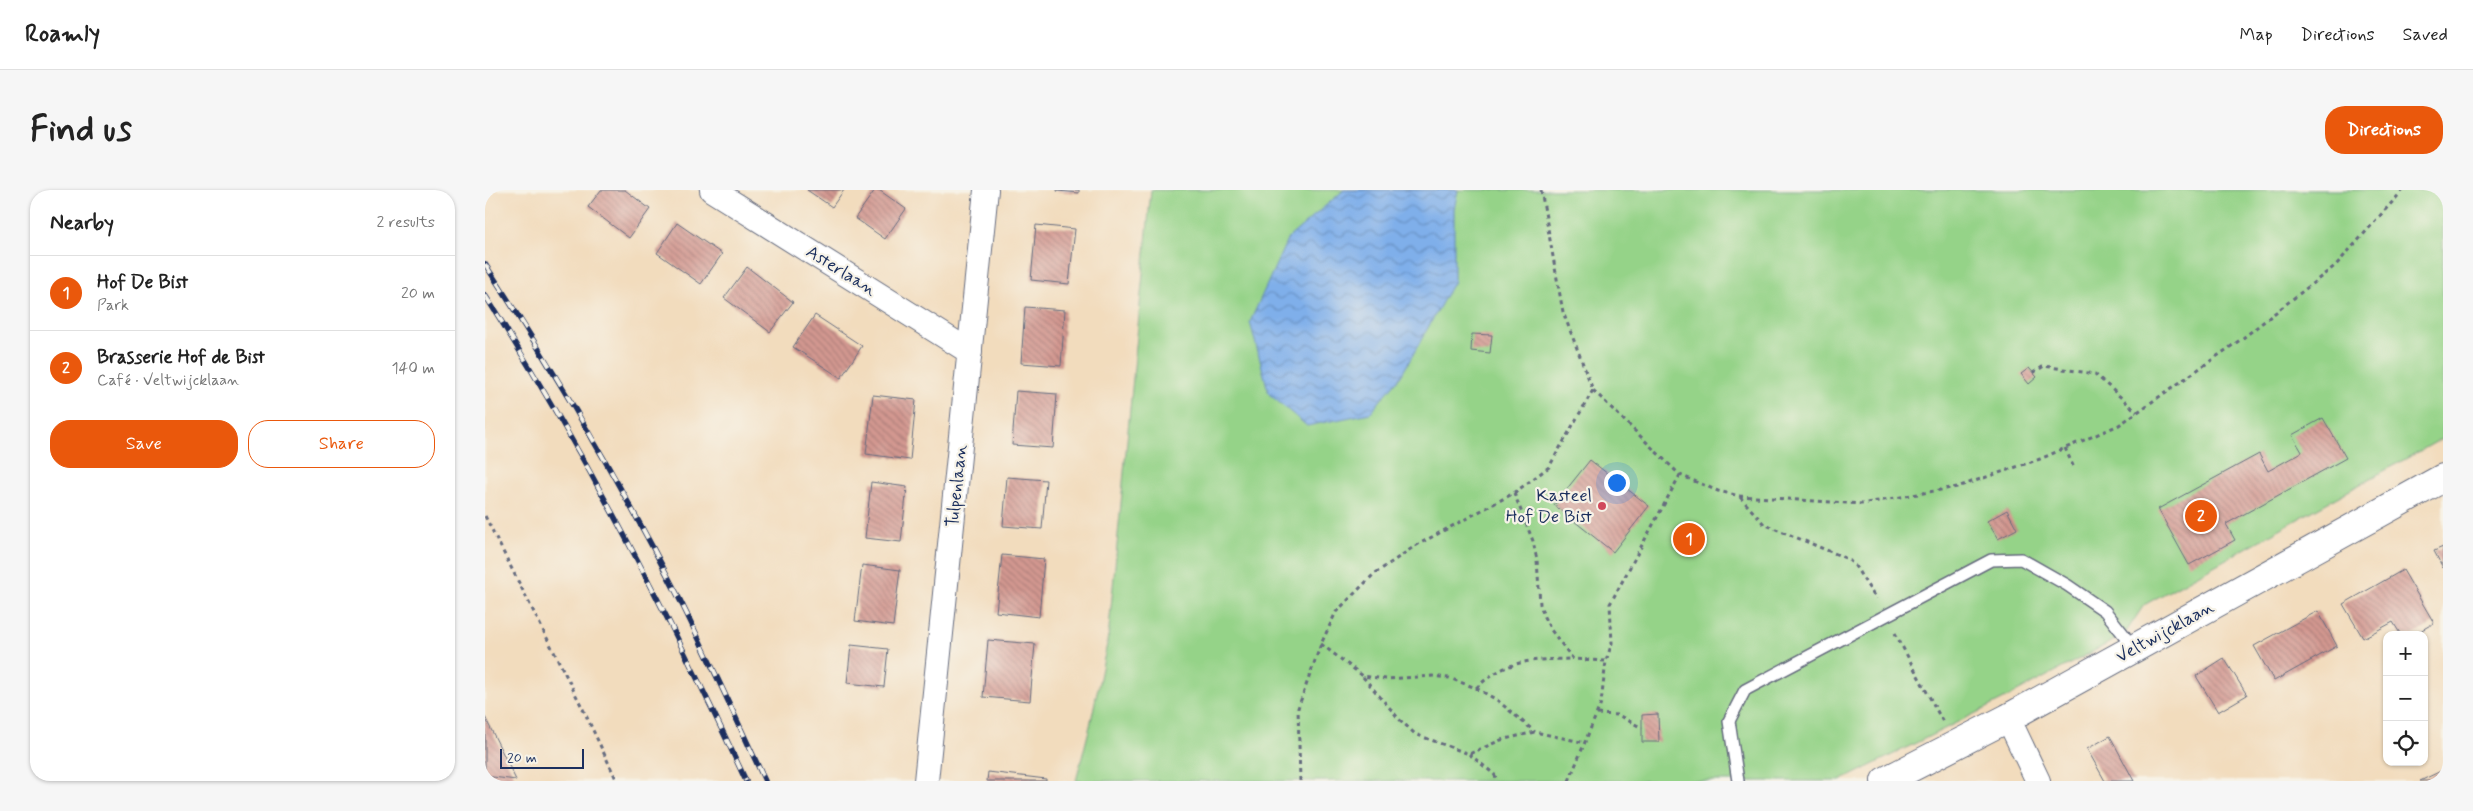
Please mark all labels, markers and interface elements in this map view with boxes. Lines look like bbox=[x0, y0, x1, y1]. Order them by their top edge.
text: Roamly bbox=[25, 19, 100, 50]
text: Map bbox=[2240, 23, 2273, 47]
text: Directions bbox=[2301, 23, 2375, 47]
text: Saved bbox=[2403, 23, 2448, 47]
button: Directions bbox=[2325, 106, 2443, 154]
text: Find us bbox=[30, 107, 132, 153]
text: Nearby bbox=[50, 209, 114, 237]
text: 2 results bbox=[377, 212, 435, 233]
street label: Asterlaan bbox=[801, 240, 881, 302]
text: Hof De Bist bbox=[97, 270, 188, 295]
text: 1 bbox=[62, 283, 70, 304]
text: 20 m bbox=[401, 283, 435, 304]
text: Park bbox=[97, 295, 129, 316]
text: Brasserie Hof de Bist bbox=[97, 345, 265, 370]
text: 2 bbox=[62, 358, 70, 379]
text: 140 m bbox=[391, 358, 435, 379]
text: Café · Veltwijcklaan bbox=[97, 370, 240, 391]
button: Save bbox=[50, 420, 238, 468]
button: Share bbox=[248, 420, 435, 468]
street label: Tulpenlaan bbox=[941, 443, 973, 529]
your location bbox=[1604, 470, 1630, 496]
place label: Kasteel Hof De Bist bbox=[1506, 484, 1593, 529]
pin: 2 bbox=[2185, 497, 2217, 535]
marker: Kasteel Hof De Bist bbox=[1596, 500, 1608, 512]
pin: 1 bbox=[1673, 520, 1705, 558]
street label: Veltwijcklaan bbox=[2112, 595, 2218, 669]
map controls bbox=[2383, 631, 2428, 766]
button: + bbox=[2383, 631, 2428, 676]
button: − bbox=[2383, 676, 2428, 721]
button: locate bbox=[2383, 721, 2428, 766]
scale bar bbox=[500, 746, 584, 769]
text: 20 m bbox=[507, 749, 537, 767]

